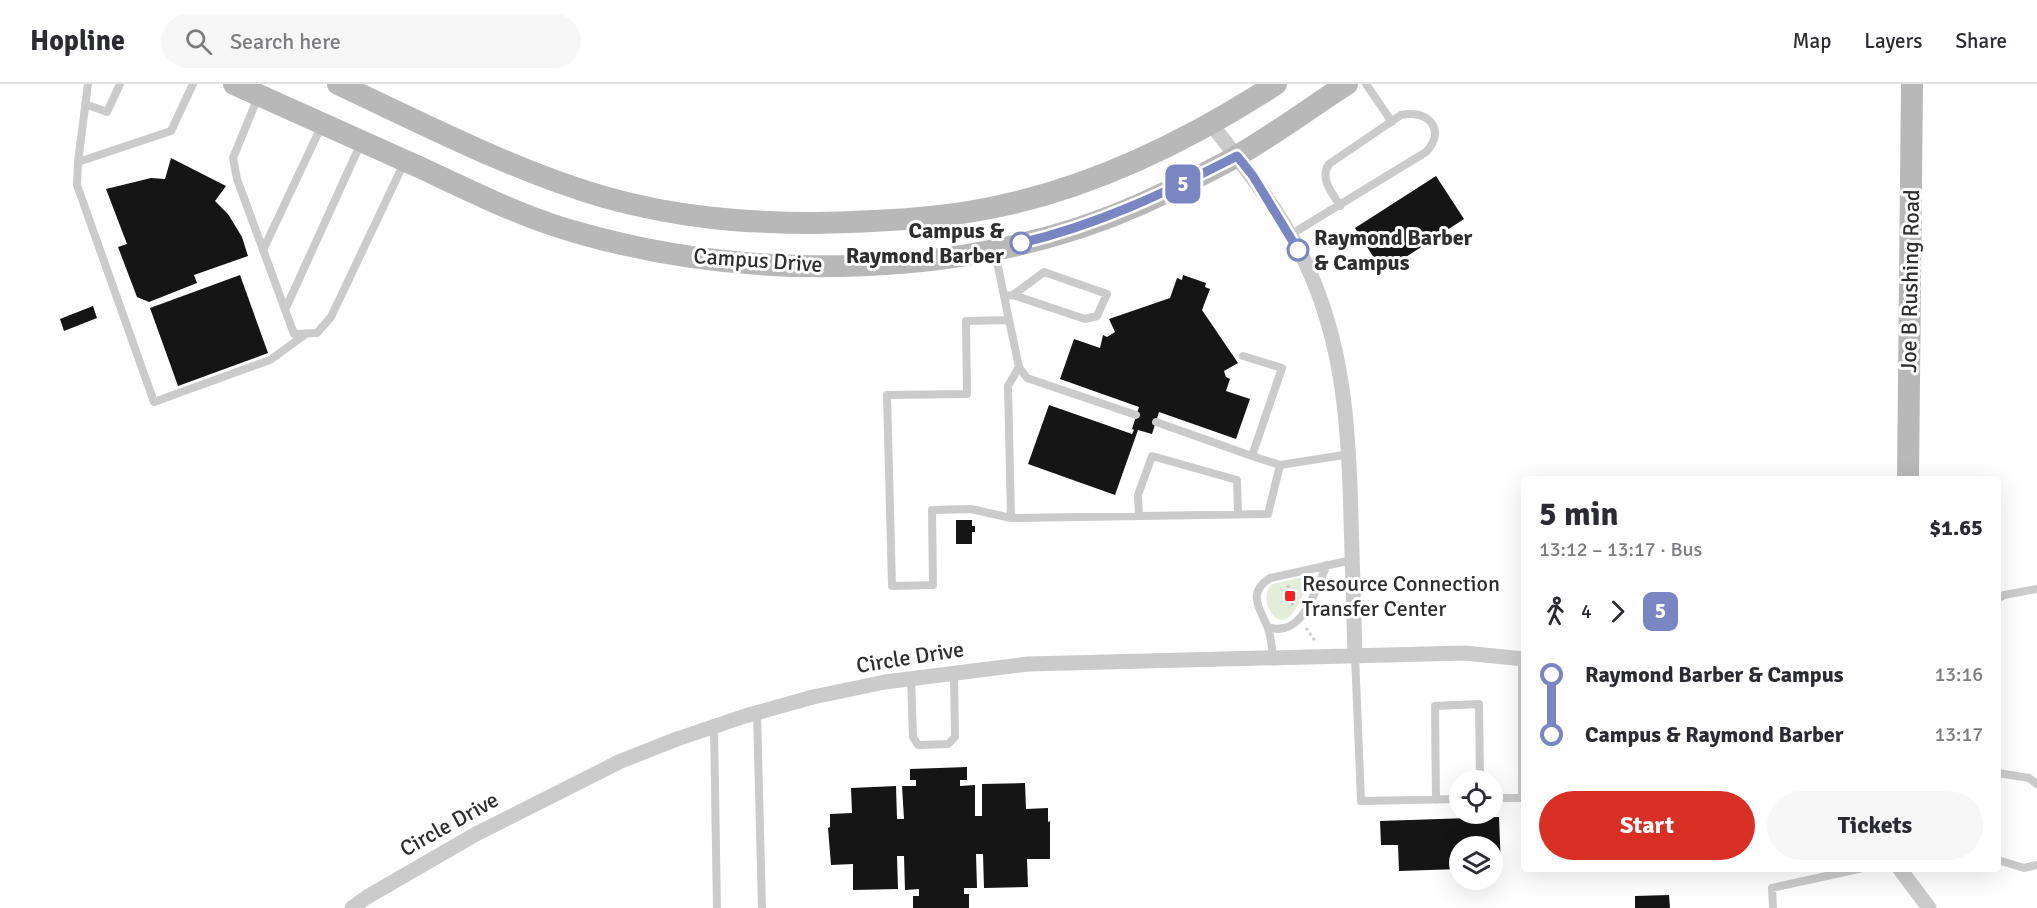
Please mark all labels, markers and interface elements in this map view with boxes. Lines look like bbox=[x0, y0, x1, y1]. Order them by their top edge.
search box bbox=[161, 14, 581, 68]
text: Hopline bbox=[30, 24, 125, 58]
icon: search bbox=[182, 25, 215, 58]
text: Search here bbox=[230, 28, 341, 55]
text: Map bbox=[1793, 28, 1831, 54]
text: Layers bbox=[1864, 28, 1922, 54]
text: Share bbox=[1955, 28, 2007, 54]
line badge: 5 bbox=[1164, 164, 1202, 204]
text: 5 bbox=[1177, 171, 1189, 197]
street label: Joe B Rushing Road bbox=[1895, 189, 1925, 373]
place label: Campus & Raymond Barber bbox=[846, 217, 1005, 269]
place label: Raymond Barber & Campus bbox=[1314, 224, 1473, 276]
marker: Campus & Raymond Barber bbox=[1010, 232, 1032, 254]
marker: Raymond Barber & Campus bbox=[1287, 239, 1309, 261]
street label: Campus Drive bbox=[693, 242, 823, 278]
text: 5 min bbox=[1539, 494, 1619, 535]
text: $1.65 bbox=[1929, 514, 1983, 541]
text: 13:12 – 13:17 · Bus bbox=[1539, 537, 1702, 562]
place label: Resource Connection Transfer Center bbox=[1302, 570, 1500, 622]
marker: Resource Connection Transfer Center bbox=[1283, 589, 1297, 603]
icon: walk bbox=[1539, 595, 1572, 628]
icon: forward bbox=[1601, 595, 1634, 628]
text: 5 bbox=[1655, 598, 1666, 624]
text: 4 bbox=[1581, 599, 1592, 624]
street label: Circle Drive bbox=[854, 635, 966, 679]
text: Raymond Barber & Campus bbox=[1585, 661, 1844, 688]
text: 13:16 bbox=[1934, 662, 1983, 687]
text: Campus & Raymond Barber bbox=[1585, 721, 1844, 748]
text: 13:17 bbox=[1934, 722, 1983, 747]
map controls bbox=[1449, 770, 1503, 890]
button: locate bbox=[1449, 770, 1503, 824]
street label: Circle Drive bbox=[395, 786, 503, 862]
button: Start bbox=[1539, 791, 1755, 860]
button: Tickets bbox=[1767, 791, 1983, 860]
button: layers bbox=[1449, 836, 1503, 890]

